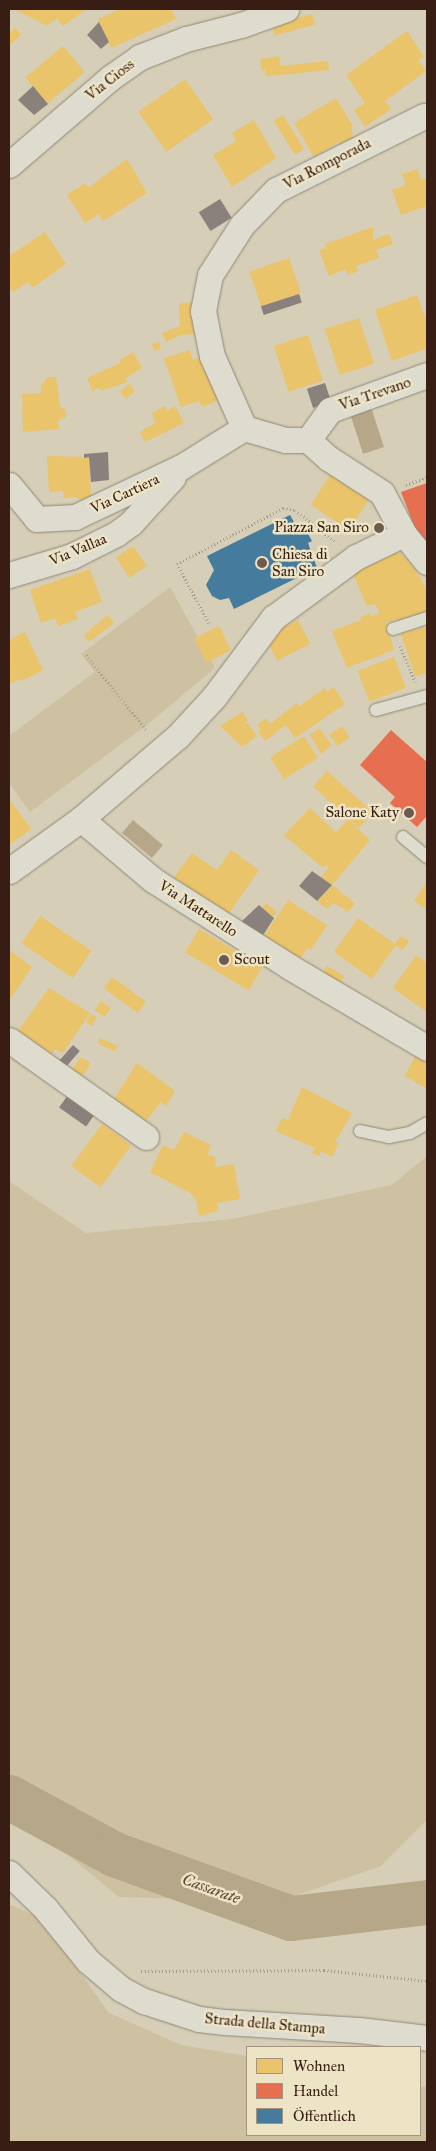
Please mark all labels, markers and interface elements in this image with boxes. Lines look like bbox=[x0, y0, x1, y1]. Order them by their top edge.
street label: Via Cioss bbox=[82, 55, 138, 105]
street label: Via Romporada bbox=[280, 134, 374, 194]
street label: Via Trevano bbox=[337, 373, 413, 415]
street label: Via Cartiera bbox=[88, 470, 162, 518]
place label: Piazza San Siro bbox=[274, 519, 369, 537]
marker: Piazza San Siro bbox=[373, 522, 385, 534]
street label: Via Vallaa bbox=[47, 530, 109, 570]
place label: Chiesa di San Siro bbox=[272, 545, 328, 580]
marker: Chiesa di San Siro bbox=[256, 557, 268, 569]
place label: Salone Katy bbox=[325, 804, 399, 822]
marker: Salone Katy bbox=[403, 807, 415, 819]
street label: Via Mattarello bbox=[155, 877, 241, 941]
place label: Scout bbox=[234, 951, 270, 969]
marker: Scout bbox=[218, 954, 230, 966]
water label: Cassarate bbox=[180, 1870, 242, 1908]
street label: Strada della Stampa bbox=[204, 2010, 326, 2038]
legend bbox=[246, 2046, 421, 2136]
text: Wohnen bbox=[293, 2057, 345, 2075]
text: Handel bbox=[293, 2082, 338, 2100]
text: Öffentlich bbox=[293, 2107, 356, 2125]

